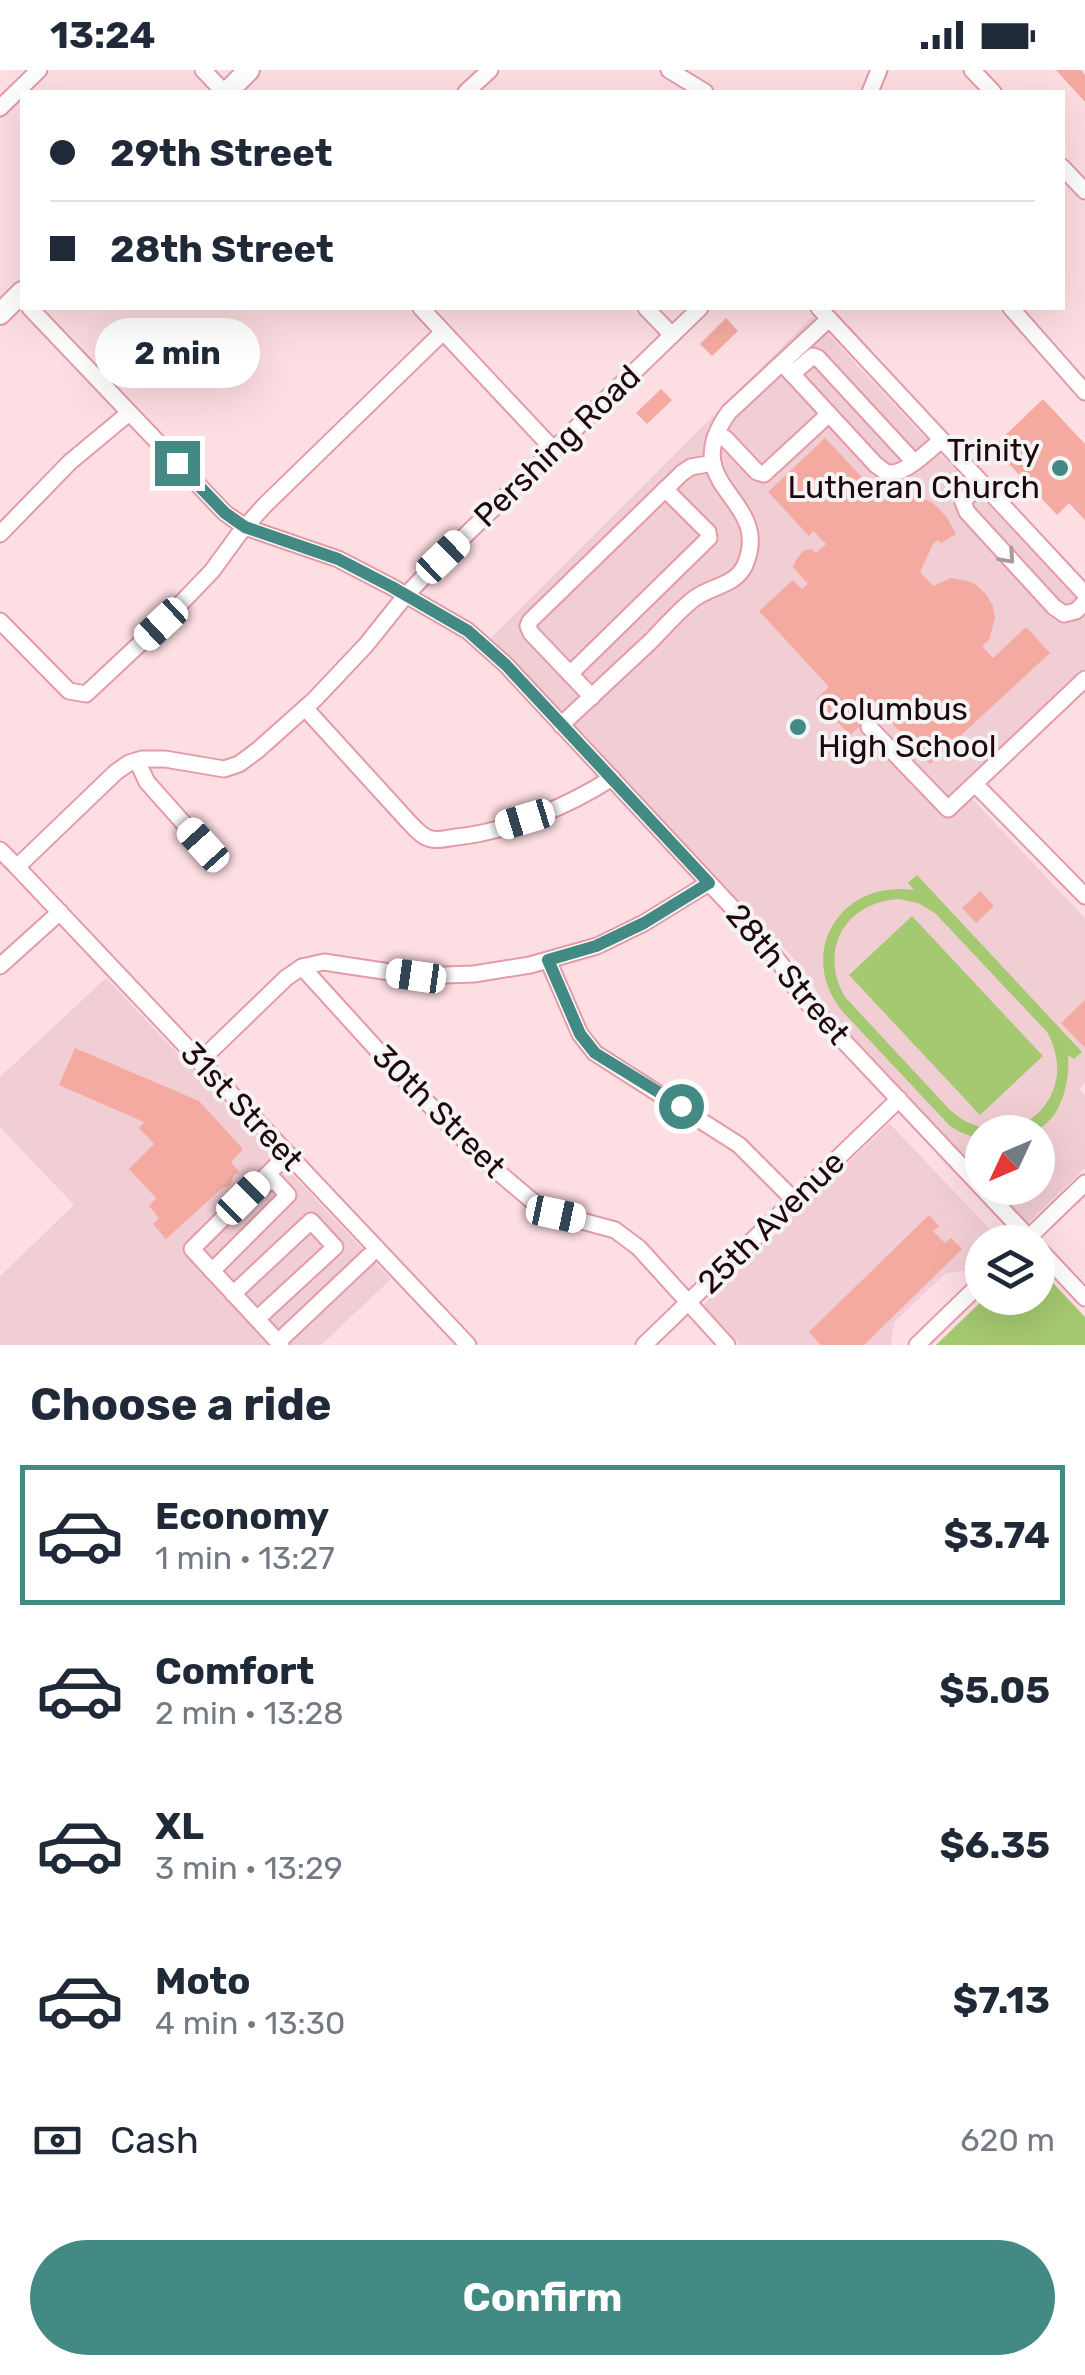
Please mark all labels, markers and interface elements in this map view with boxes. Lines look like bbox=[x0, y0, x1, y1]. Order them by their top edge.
text: 13:24 bbox=[50, 12, 156, 58]
text: 29th Street bbox=[110, 130, 332, 176]
text: 28th Street bbox=[110, 226, 334, 272]
callout: 2 min bbox=[94, 318, 260, 388]
text: 2 min bbox=[134, 334, 221, 372]
street label: Pershing Road bbox=[466, 357, 648, 535]
place label: Trinity Lutheran Church bbox=[787, 431, 1040, 506]
route end bbox=[155, 441, 200, 486]
marker: Trinity Lutheran Church bbox=[1049, 457, 1071, 479]
car bbox=[411, 525, 475, 589]
one-way arrow bbox=[996, 545, 1014, 564]
car bbox=[129, 593, 193, 655]
place label: Columbus High School bbox=[818, 690, 997, 765]
marker: Columbus High School bbox=[787, 716, 809, 738]
car bbox=[492, 796, 558, 842]
car bbox=[172, 813, 234, 877]
street label: 28th Street bbox=[718, 896, 858, 1052]
car bbox=[384, 957, 448, 995]
street label: 31st Street bbox=[173, 1034, 311, 1178]
street label: 30th Street bbox=[365, 1037, 513, 1185]
route start bbox=[659, 1084, 704, 1129]
north arrow bbox=[965, 1115, 1055, 1205]
map controls bbox=[965, 1115, 1055, 1315]
street label: 25th Avenue bbox=[690, 1143, 852, 1301]
car bbox=[211, 1166, 275, 1230]
car bbox=[524, 1193, 588, 1235]
button: layers bbox=[965, 1225, 1055, 1315]
text: Choose a ride bbox=[30, 1378, 332, 1431]
icon: car bbox=[35, 1490, 125, 1580]
text: Economy bbox=[155, 1493, 329, 1539]
text: $3.74 bbox=[943, 1512, 1050, 1558]
text: 1 min · 13:27 bbox=[155, 1539, 335, 1577]
icon: car bbox=[35, 1645, 125, 1735]
text: Comfort bbox=[155, 1648, 314, 1694]
text: $5.05 bbox=[939, 1667, 1050, 1713]
text: 2 min · 13:28 bbox=[155, 1694, 344, 1732]
icon: car bbox=[35, 1800, 125, 1890]
text: XL bbox=[155, 1803, 204, 1849]
text: $6.35 bbox=[939, 1822, 1050, 1868]
text: 3 min · 13:29 bbox=[155, 1849, 343, 1887]
icon: car bbox=[35, 1955, 125, 2045]
text: Moto bbox=[155, 1958, 251, 2004]
text: $7.13 bbox=[953, 1977, 1050, 2023]
text: 4 min · 13:30 bbox=[155, 2004, 345, 2042]
icon: cash bbox=[30, 2113, 85, 2168]
text: Cash bbox=[110, 2117, 199, 2163]
text: 620 m bbox=[960, 2121, 1055, 2159]
button: Confirm bbox=[30, 2240, 1055, 2355]

